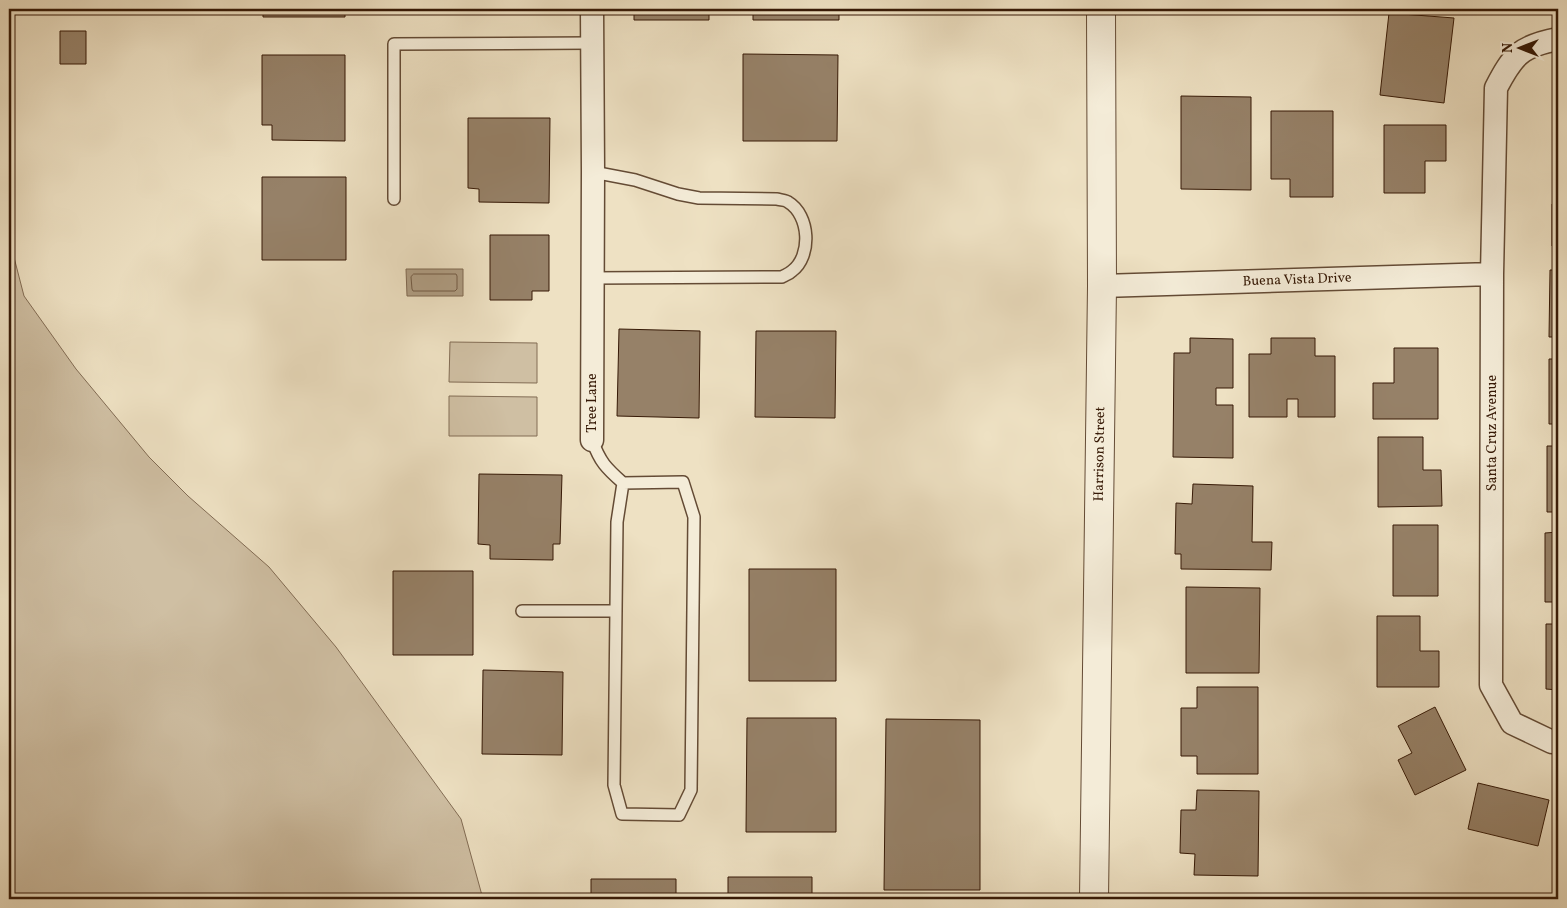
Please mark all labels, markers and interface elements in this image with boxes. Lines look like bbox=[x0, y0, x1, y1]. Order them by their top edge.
north arrow bbox=[1494, 22, 1544, 72]
text: N bbox=[1499, 43, 1518, 53]
street label: Buena Vista Drive bbox=[1242, 269, 1352, 291]
street label: Tree Lane bbox=[583, 373, 602, 433]
street label: Santa Cruz Avenue bbox=[1483, 375, 1502, 491]
street label: Harrison Street bbox=[1090, 406, 1110, 502]

